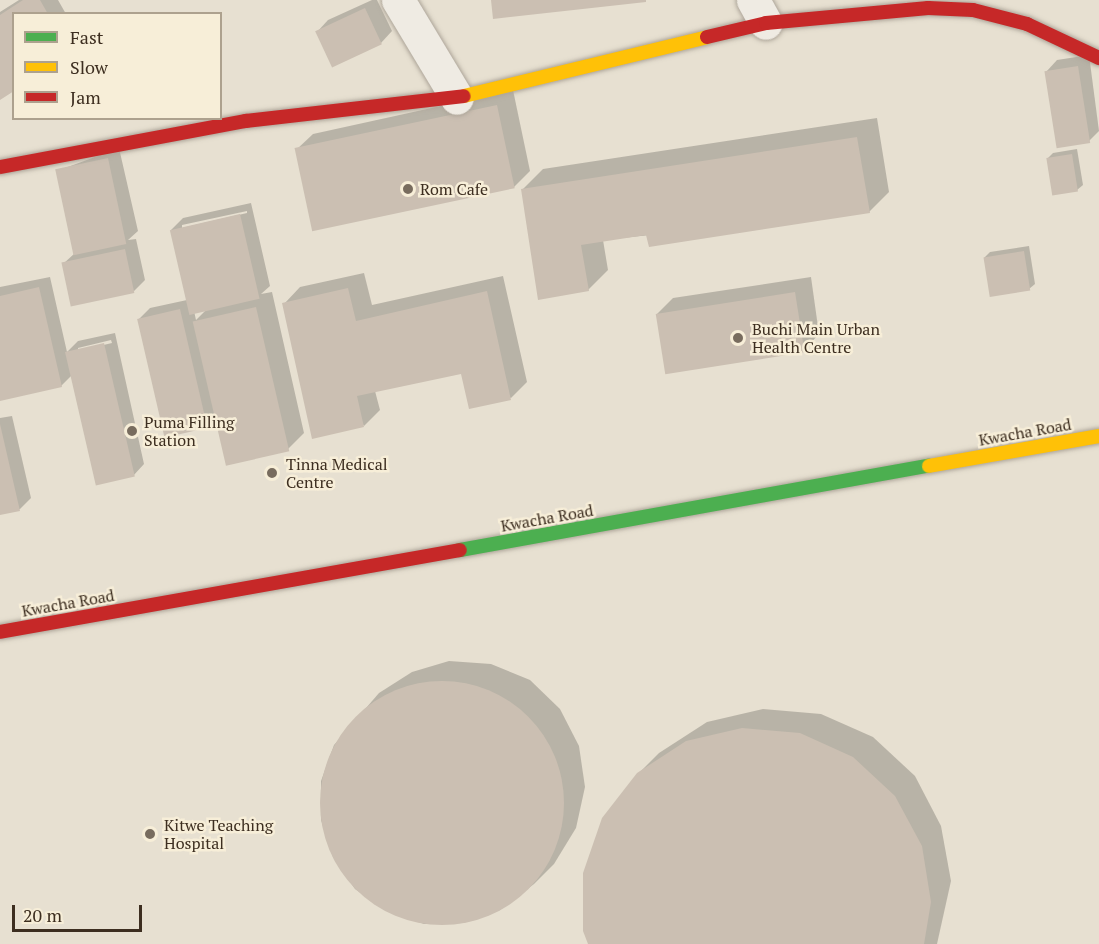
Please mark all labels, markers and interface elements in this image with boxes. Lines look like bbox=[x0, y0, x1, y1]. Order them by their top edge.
legend bbox=[12, 12, 222, 120]
text: Fast bbox=[70, 25, 103, 49]
text: Slow bbox=[70, 55, 108, 79]
text: Jam bbox=[70, 85, 101, 109]
place label: Rom Cafe bbox=[420, 179, 488, 199]
marker: Rom Cafe bbox=[401, 182, 415, 196]
place label: Buchi Main Urban Health Centre bbox=[752, 319, 880, 357]
marker: Buchi Main Urban Health Centre bbox=[729, 329, 747, 347]
place label: Puma Filling Station bbox=[144, 412, 234, 450]
street label: Kwacha Road bbox=[977, 414, 1073, 450]
marker: Puma Filling Station bbox=[125, 424, 139, 438]
place label: Tinna Medical Centre bbox=[286, 454, 388, 492]
marker: Tinna Medical Centre bbox=[263, 464, 281, 482]
street label: Kwacha Road bbox=[499, 500, 595, 536]
street label: Kwacha Road bbox=[20, 585, 116, 621]
place label: Kitwe Teaching Hospital bbox=[164, 815, 273, 853]
marker: Kitwe Teaching Hospital bbox=[141, 825, 159, 843]
scale bar bbox=[15, 893, 146, 931]
text: 20 m bbox=[23, 903, 62, 927]

